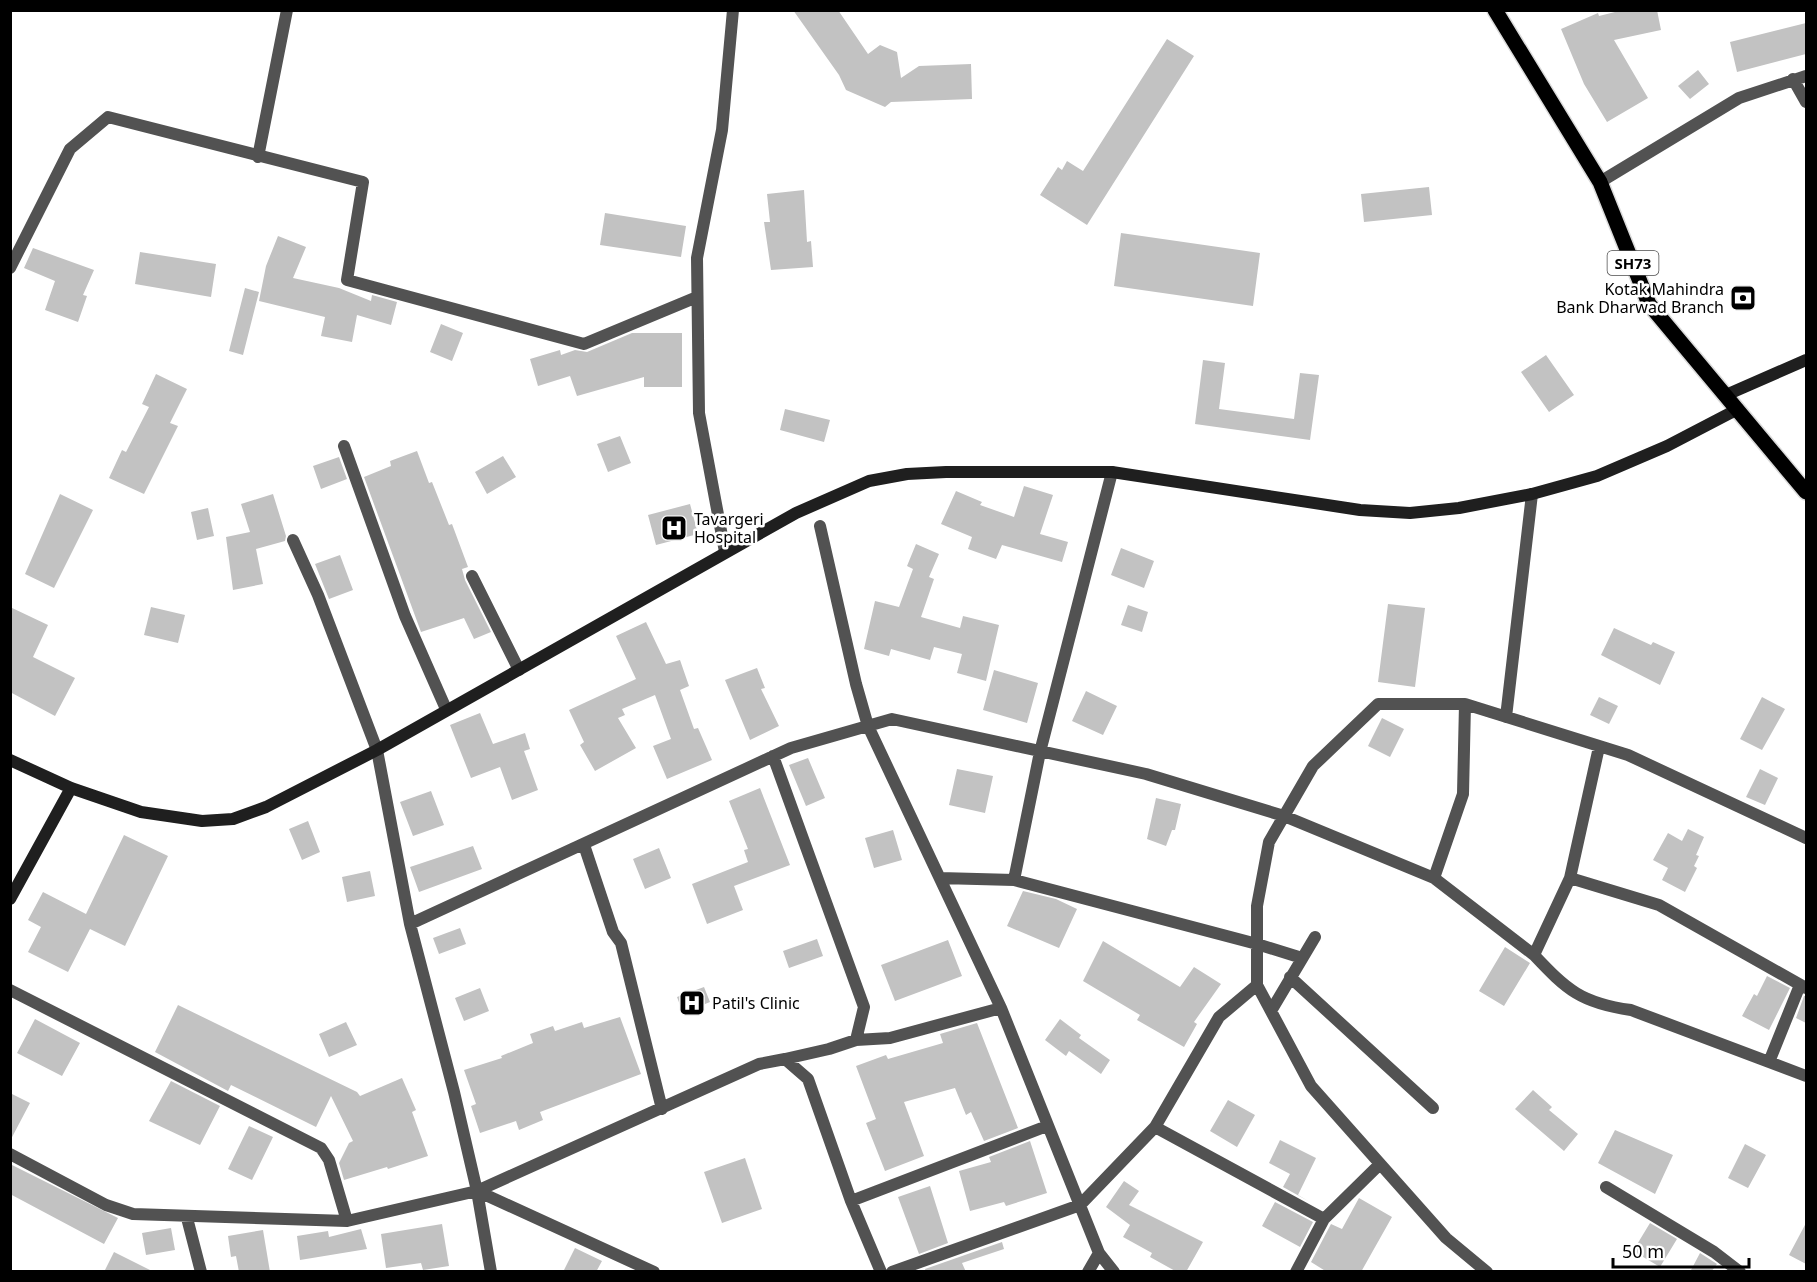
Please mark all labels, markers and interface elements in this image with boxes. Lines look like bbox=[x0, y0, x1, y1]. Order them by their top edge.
road number: SH73 bbox=[1608, 251, 1658, 275]
place label: Kotak Mahindra Bank Dharwad Branch bbox=[1556, 278, 1724, 318]
bank icon: Kotak Mahindra Bank Dharwad Branch bbox=[1728, 283, 1758, 313]
place label: Tavargeri Hospital bbox=[694, 508, 764, 548]
hospital icon: Tavargeri Hospital bbox=[659, 513, 689, 543]
hospital icon: Patil's Clinic bbox=[677, 988, 707, 1018]
place label: Patil's Clinic bbox=[712, 992, 800, 1014]
scale bar bbox=[1613, 1231, 1750, 1269]
text: 50 m bbox=[1622, 1239, 1664, 1263]

